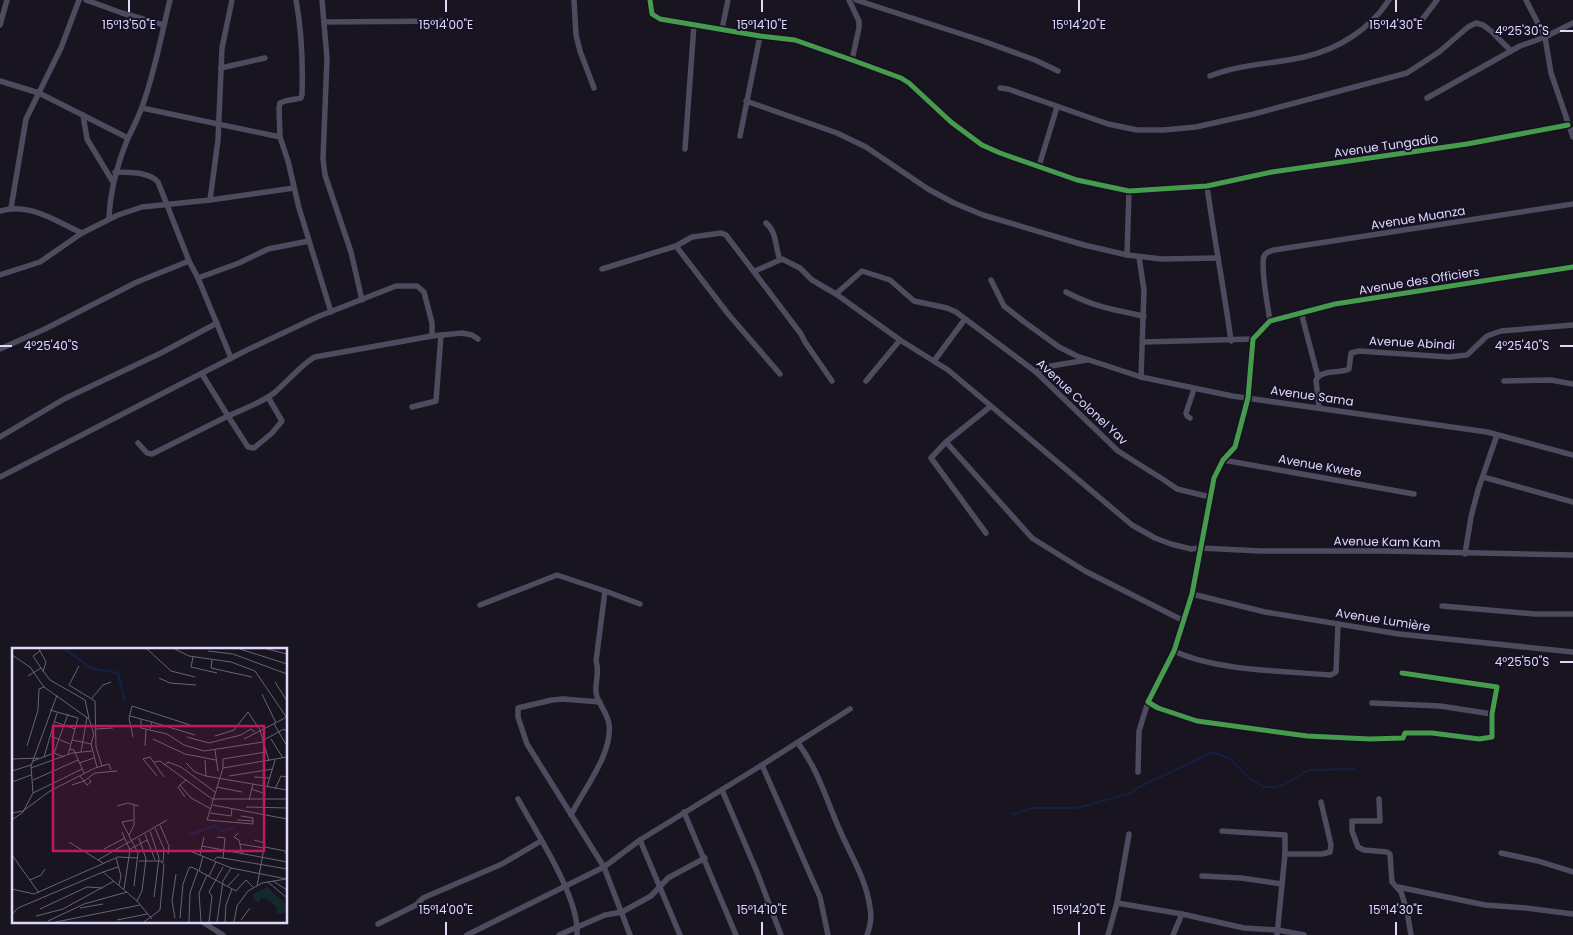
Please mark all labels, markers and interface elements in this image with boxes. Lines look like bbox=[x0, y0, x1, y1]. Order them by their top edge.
text: 15°13'50"E bbox=[102, 16, 156, 33]
text: 15°14'00"E bbox=[419, 16, 473, 33]
text: 15°14'10"E bbox=[737, 16, 787, 33]
text: 15°14'20"E bbox=[1052, 16, 1106, 33]
text: 15°14'30"E bbox=[1369, 16, 1423, 33]
text: 4°25'30"S bbox=[1495, 22, 1549, 39]
street label: Avenue Tungadio bbox=[1333, 130, 1439, 161]
street label: Avenue Muanza bbox=[1369, 202, 1466, 233]
street label: Avenue des Officiers bbox=[1357, 263, 1480, 298]
street label: Avenue Abindi bbox=[1369, 332, 1456, 353]
text: 4°25'40"S bbox=[24, 337, 78, 354]
text: 4°25'40"S bbox=[1495, 337, 1549, 354]
street label: Avenue Colonel Yav bbox=[1033, 355, 1132, 449]
street label: Avenue Sama bbox=[1269, 381, 1355, 410]
street label: Avenue Kwete bbox=[1277, 450, 1363, 481]
street label: Avenue Kam Kam bbox=[1333, 532, 1441, 551]
street label: Avenue Lumière bbox=[1334, 604, 1432, 635]
inset map bbox=[12, 648, 288, 922]
text: 4°25'50"S bbox=[1495, 653, 1549, 670]
text: 15°14'00"E bbox=[419, 901, 473, 918]
text: 15°14'10"E bbox=[737, 901, 787, 918]
text: 15°14'20"E bbox=[1052, 901, 1106, 918]
text: 15°14'30"E bbox=[1369, 901, 1423, 918]

